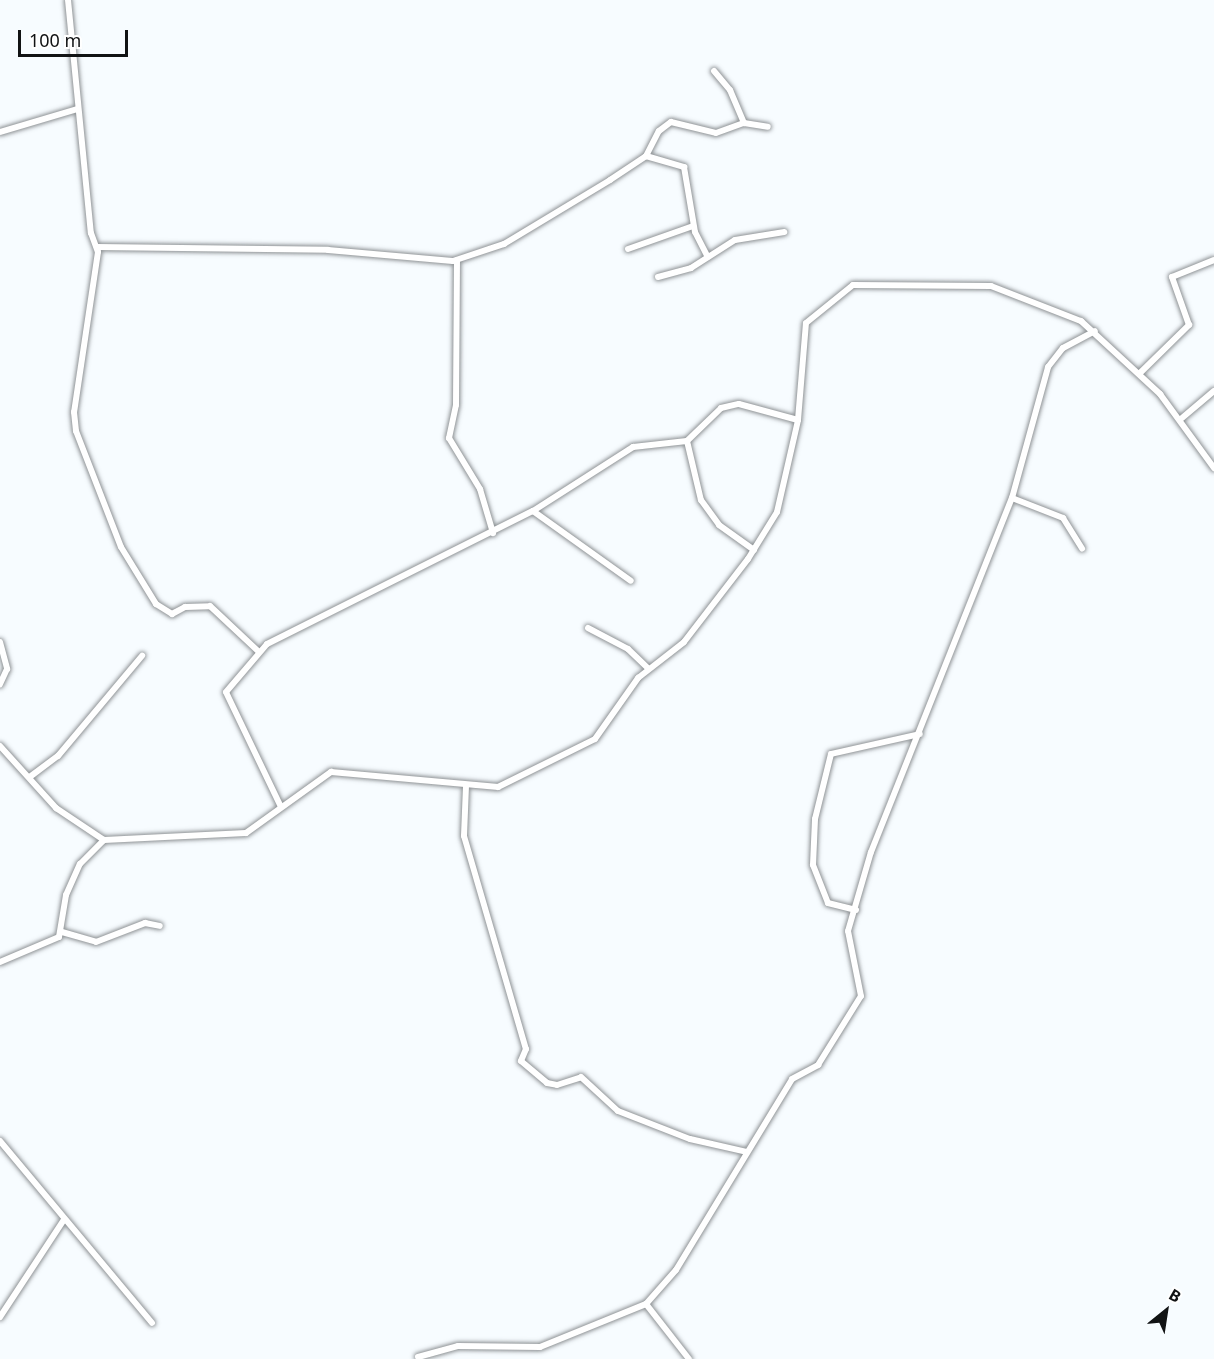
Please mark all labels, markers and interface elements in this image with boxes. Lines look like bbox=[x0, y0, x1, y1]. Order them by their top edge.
scale bar bbox=[21, 18, 130, 56]
text: 100 m bbox=[29, 28, 81, 52]
north arrow bbox=[1136, 1281, 1196, 1341]
text: B bbox=[1165, 1283, 1185, 1308]

